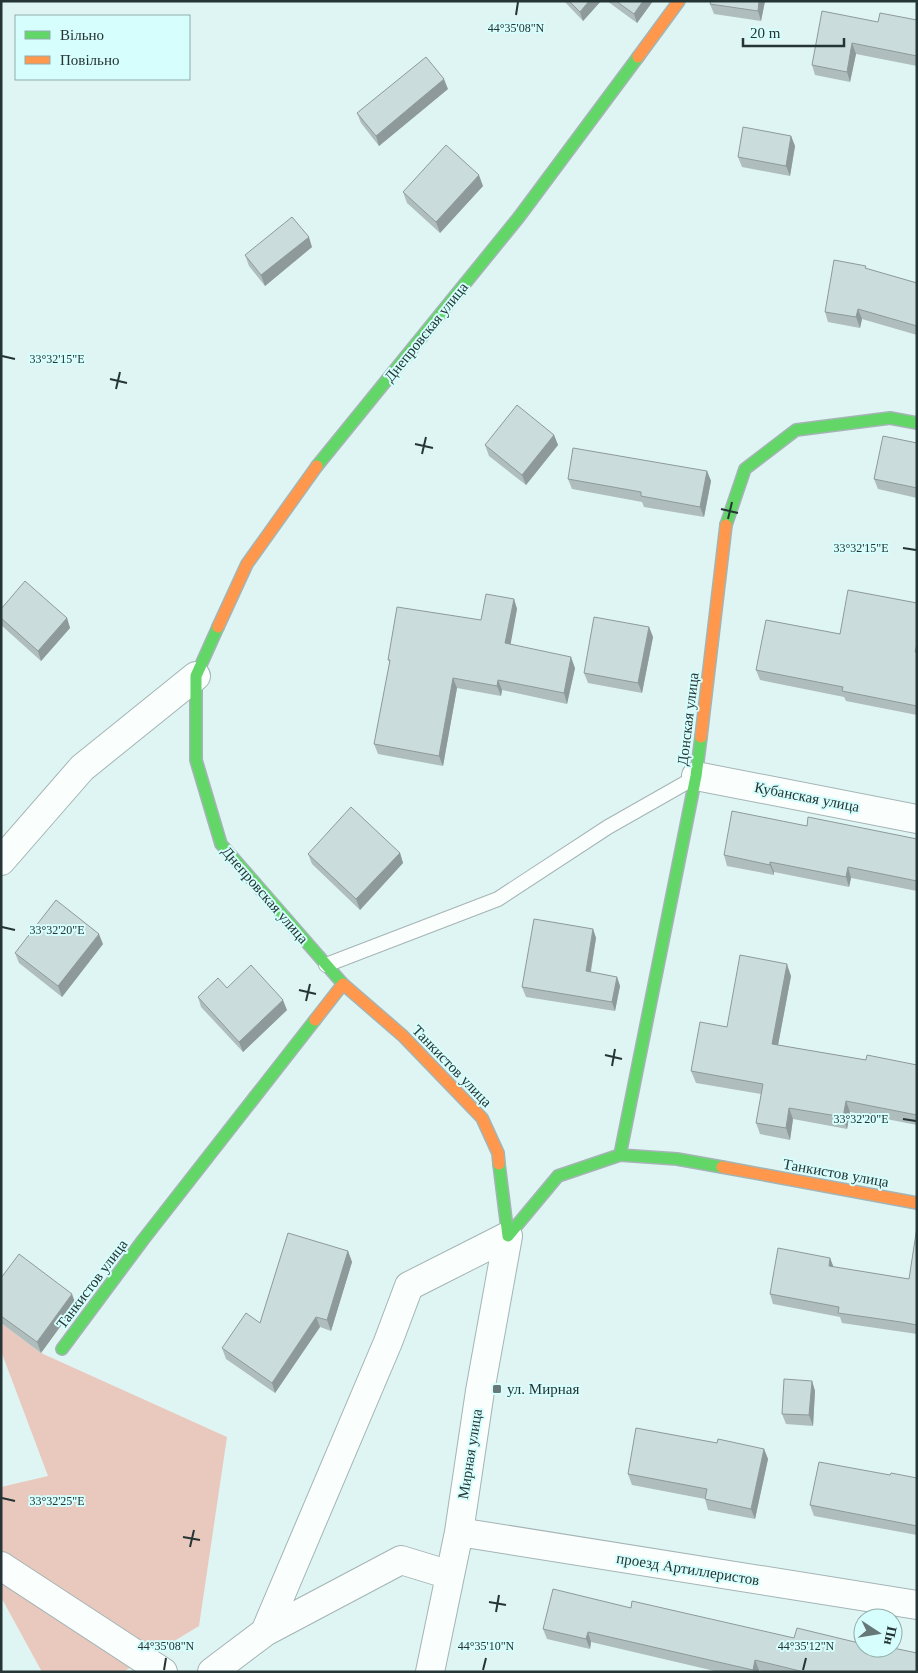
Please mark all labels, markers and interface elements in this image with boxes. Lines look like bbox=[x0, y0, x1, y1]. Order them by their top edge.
legend bbox=[15, 15, 190, 80]
scale bar bbox=[743, 15, 844, 47]
text: 44°35'08"N bbox=[488, 21, 545, 35]
text: 20 m bbox=[750, 25, 781, 41]
text: Вільно bbox=[60, 27, 104, 43]
text: Повільно bbox=[60, 52, 119, 68]
street label: Днепровская улица bbox=[381, 279, 471, 385]
text: 33°32'15"E bbox=[29, 352, 85, 366]
text: 33°32'15"E bbox=[833, 541, 889, 555]
street label: Донская улица bbox=[674, 671, 702, 767]
street label: Кубанская улица bbox=[753, 779, 861, 815]
street label: Днепровская улица bbox=[219, 843, 312, 947]
text: 33°32'20"E bbox=[29, 923, 85, 937]
street label: Танкистов улица bbox=[409, 1022, 495, 1110]
text: 33°32'20"E bbox=[833, 1112, 889, 1126]
street label: Танкистов улица bbox=[782, 1156, 890, 1190]
street label: Танкистов улица bbox=[53, 1236, 131, 1332]
place label: ул. Мирная bbox=[507, 1381, 579, 1397]
marker: ул. Мирная bbox=[491, 1383, 503, 1395]
street label: Мирная улица bbox=[455, 1407, 485, 1500]
text: 33°32'25"E bbox=[29, 1494, 85, 1508]
street label: проезд Артиллеристов bbox=[615, 1550, 761, 1588]
north arrow bbox=[853, 1608, 903, 1658]
text: Пн bbox=[881, 1625, 900, 1646]
text: 44°35'08"N bbox=[138, 1639, 195, 1653]
text: 44°35'10"N bbox=[458, 1639, 515, 1653]
text: 44°35'12"N bbox=[778, 1639, 835, 1653]

